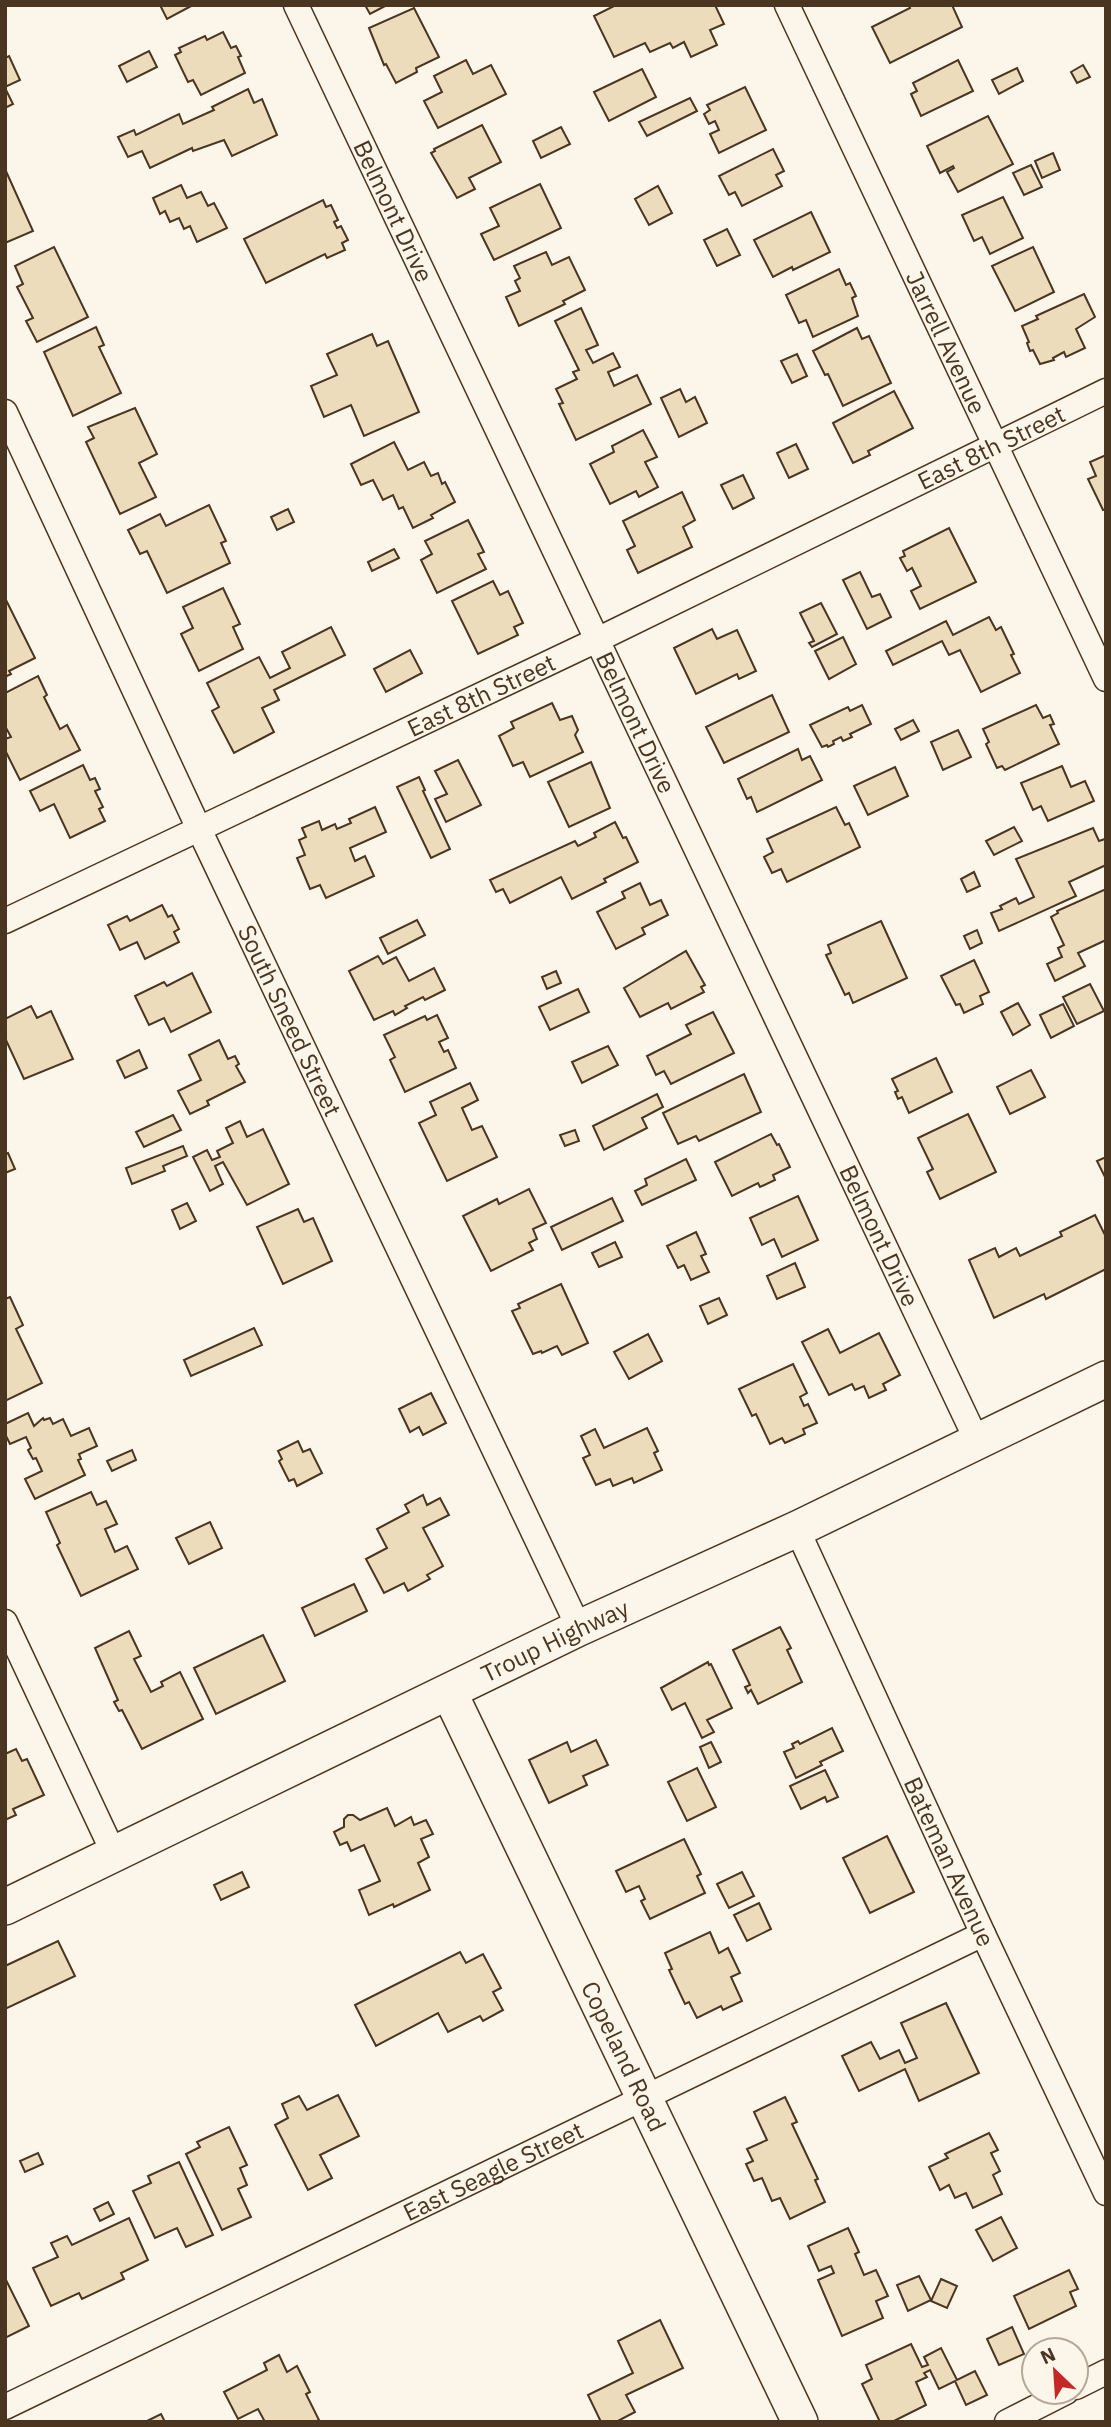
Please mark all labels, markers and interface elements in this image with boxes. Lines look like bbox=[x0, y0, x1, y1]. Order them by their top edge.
street label: Belmont Drive bbox=[346, 135, 441, 287]
street label: Jarrell Avenue bbox=[899, 265, 994, 419]
street label: East 8th Street bbox=[912, 398, 1070, 497]
street label: East 8th Street bbox=[402, 646, 560, 744]
street label: Belmont Drive bbox=[589, 646, 684, 799]
street label: South Sneed Street bbox=[231, 920, 349, 1121]
street label: Belmont Drive bbox=[832, 1160, 927, 1312]
street label: Troup Highway bbox=[476, 1592, 634, 1689]
street label: Bateman Avenue bbox=[897, 1772, 1003, 1952]
street label: Copeland Road bbox=[574, 1976, 674, 2137]
street label: East Seagle Street bbox=[398, 2114, 588, 2228]
north arrow bbox=[1020, 2336, 1090, 2406]
text: N bbox=[1037, 2342, 1059, 2369]

